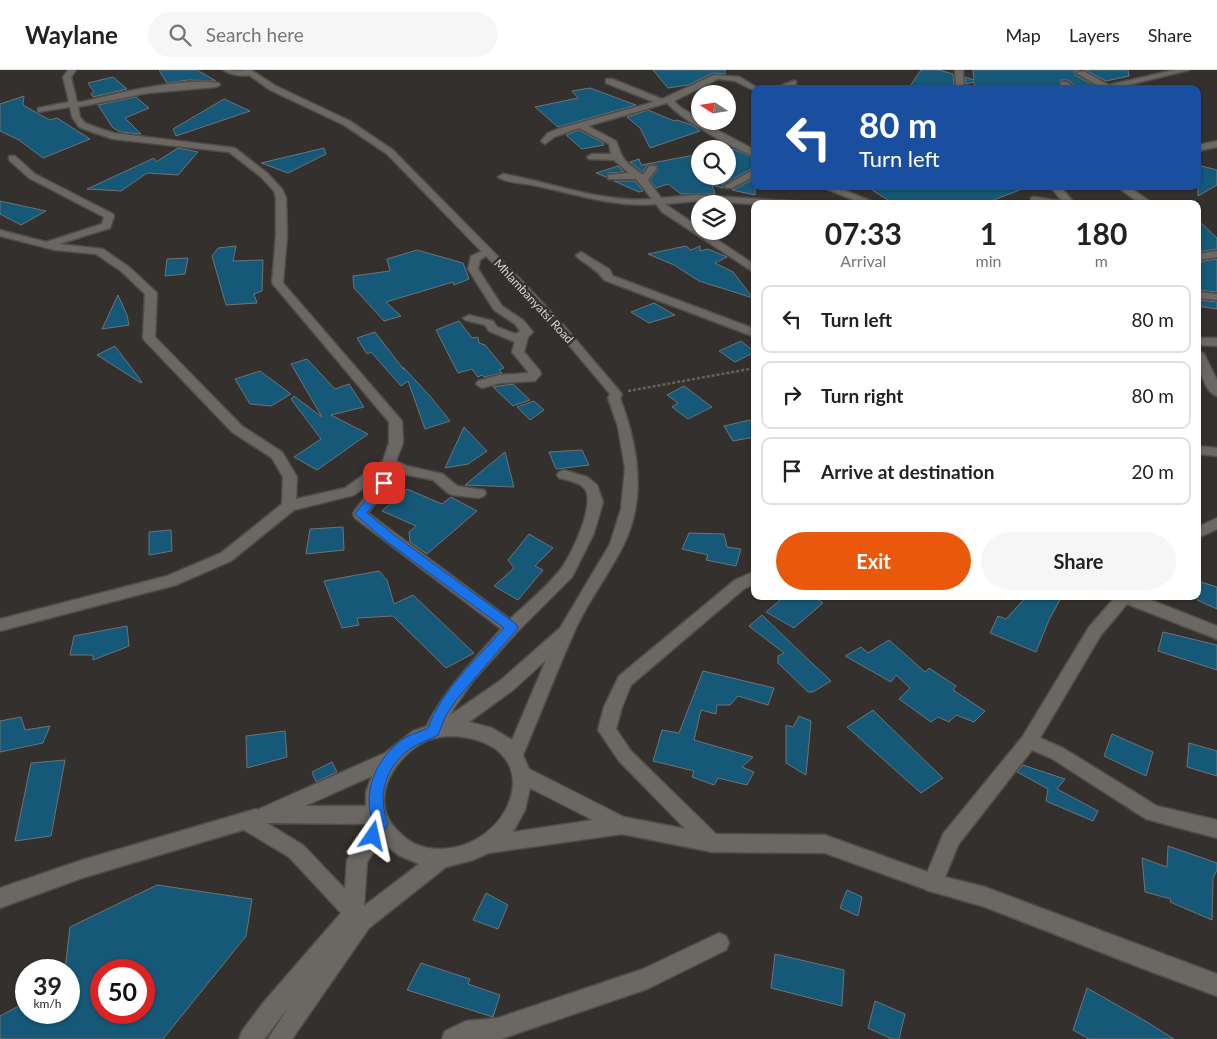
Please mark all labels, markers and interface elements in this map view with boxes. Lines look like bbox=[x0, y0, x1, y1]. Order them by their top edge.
search box bbox=[148, 12, 498, 57]
text: Waylane bbox=[25, 20, 118, 49]
icon: search bbox=[166, 21, 194, 49]
text: Search here bbox=[206, 23, 304, 46]
text: Map bbox=[1005, 24, 1041, 46]
text: Layers bbox=[1069, 24, 1120, 46]
text: Share bbox=[1148, 24, 1192, 46]
north arrow bbox=[691, 85, 736, 130]
map controls bbox=[691, 85, 736, 240]
text: 80 m bbox=[859, 103, 937, 145]
icon: left bbox=[776, 105, 841, 170]
button: search bbox=[691, 140, 736, 185]
text: Turn left bbox=[859, 145, 940, 172]
button: layers bbox=[691, 195, 736, 240]
text: 07:33 bbox=[825, 215, 902, 251]
text: 1 bbox=[980, 215, 997, 251]
text: 180 bbox=[1075, 215, 1127, 251]
text: Arrival bbox=[840, 251, 886, 270]
text: min bbox=[976, 251, 1002, 270]
text: m bbox=[1095, 251, 1108, 270]
street label: Mhlambanyatsi Road bbox=[491, 256, 577, 346]
icon: left bbox=[778, 305, 806, 333]
text: Turn left bbox=[821, 308, 892, 331]
text: 80 m bbox=[1131, 308, 1174, 331]
icon: right bbox=[778, 381, 806, 409]
text: Turn right bbox=[821, 384, 903, 407]
text: 80 m bbox=[1131, 384, 1174, 407]
icon: arrive bbox=[778, 457, 806, 485]
text: Arrive at destination bbox=[821, 460, 994, 483]
text: 20 m bbox=[1131, 460, 1174, 483]
pin bbox=[363, 462, 405, 504]
icon: arrive bbox=[370, 469, 398, 497]
button: Exit bbox=[776, 532, 971, 590]
button: Share bbox=[981, 532, 1176, 590]
position arrow bbox=[346, 809, 398, 861]
speed limit sign: 50 bbox=[90, 959, 155, 1024]
text: 39 bbox=[33, 970, 62, 1000]
text: km/h bbox=[33, 996, 62, 1011]

